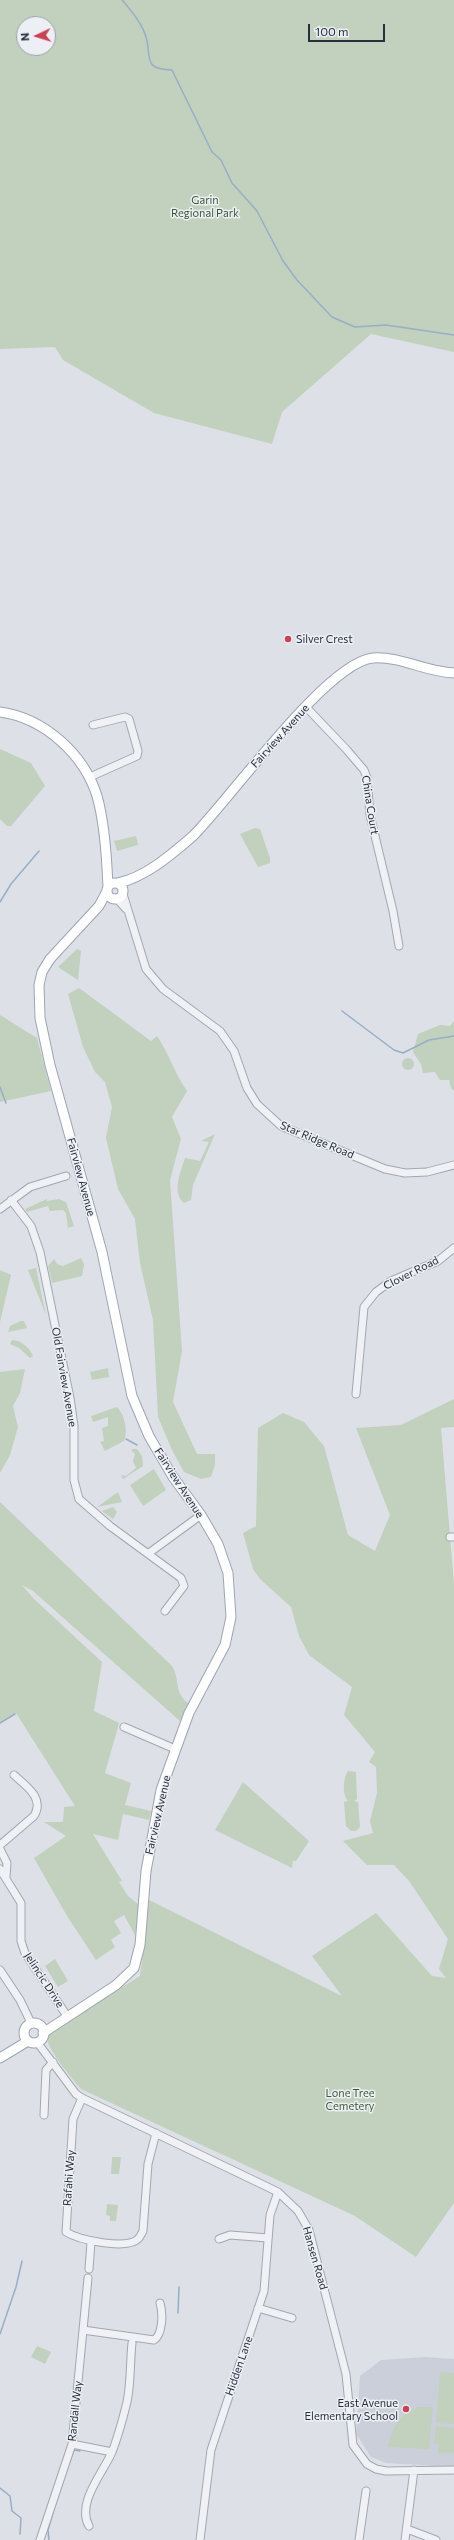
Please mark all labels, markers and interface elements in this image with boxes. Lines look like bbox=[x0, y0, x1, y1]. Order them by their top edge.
north arrow bbox=[16, 16, 56, 56]
scale bar bbox=[310, 16, 387, 42]
text: 100 m bbox=[315, 24, 349, 38]
text: N bbox=[18, 32, 31, 41]
park label: Garin Regional Park bbox=[171, 193, 239, 219]
place label: Silver Crest bbox=[296, 632, 353, 646]
marker: Silver Crest bbox=[283, 634, 293, 644]
street label: Fairview Avenue bbox=[248, 702, 312, 770]
street label: China Court bbox=[359, 774, 381, 836]
street label: Star Ridge Road bbox=[278, 1118, 356, 1162]
street label: Fairview Avenue bbox=[64, 1136, 98, 1218]
street label: Clover Road bbox=[381, 1253, 441, 1293]
street label: Old Fairview Avenue bbox=[49, 1326, 79, 1428]
street label: Fairview Avenue bbox=[151, 1446, 207, 1520]
street label: Fairview Avenue bbox=[142, 1774, 174, 1856]
street label: Jelincic Drive bbox=[21, 1950, 67, 2010]
park label: Lone Tree Cemetery bbox=[325, 2086, 375, 2112]
street label: Rafahi Way bbox=[60, 2149, 78, 2207]
street label: Hansen Road bbox=[300, 2225, 330, 2291]
street label: Hidden Lane bbox=[223, 2334, 255, 2398]
street label: Randall Way bbox=[65, 2380, 85, 2442]
place label: East Avenue Elementary School bbox=[305, 2396, 398, 2422]
marker: East Avenue Elementary School bbox=[401, 2404, 411, 2414]

